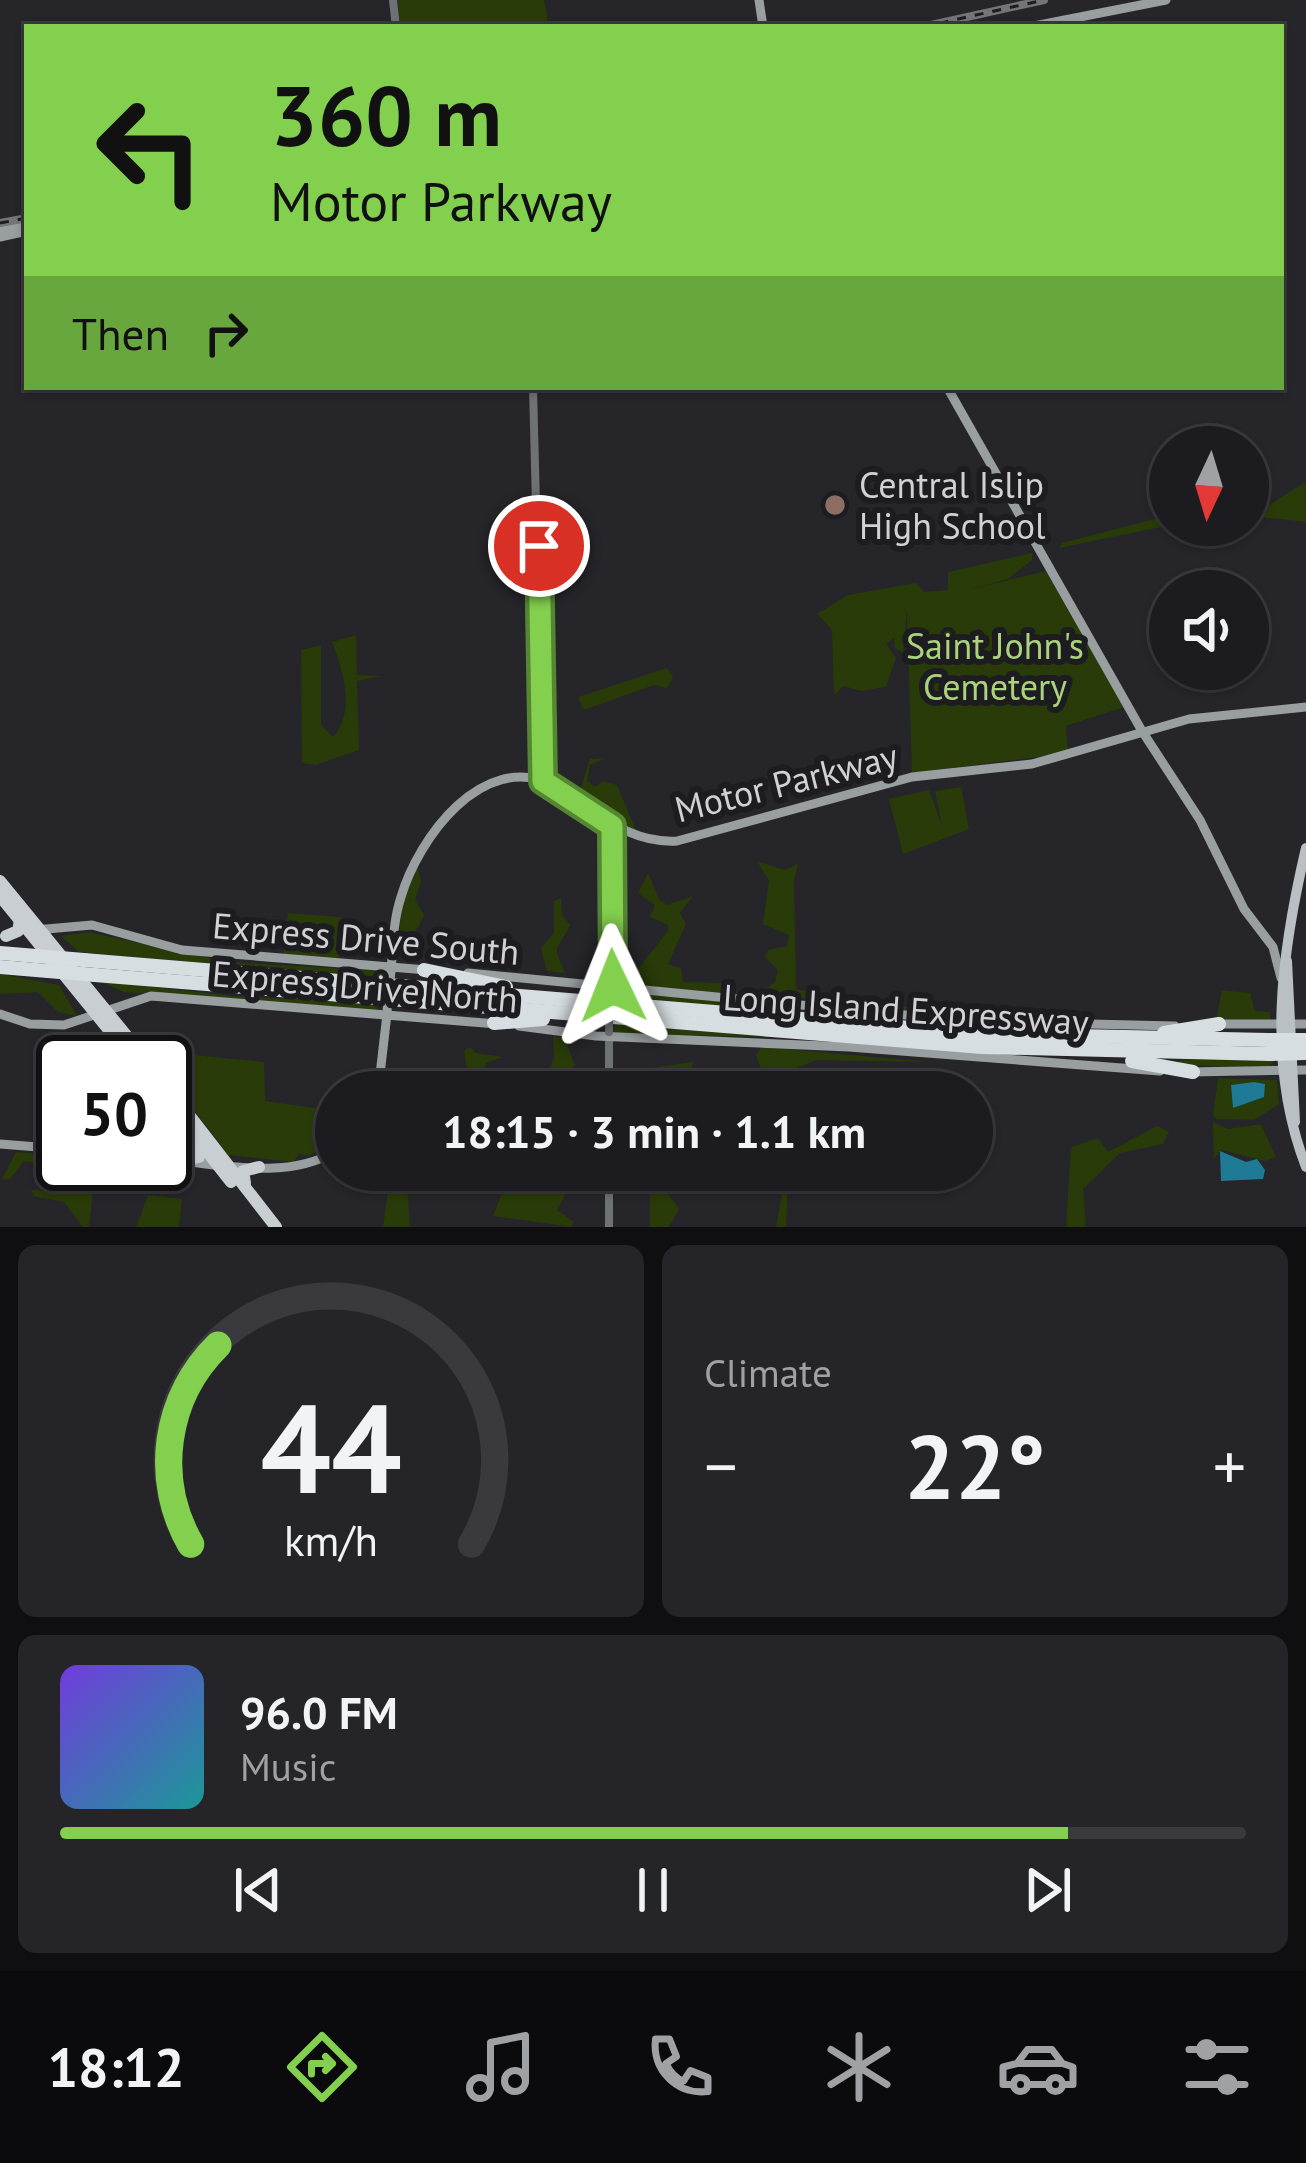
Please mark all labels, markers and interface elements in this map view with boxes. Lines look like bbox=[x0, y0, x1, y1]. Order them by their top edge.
text: 360 m bbox=[270, 60, 502, 169]
icon: left bbox=[72, 72, 228, 228]
text: Motor Parkway bbox=[270, 166, 612, 236]
icon: right bbox=[193, 300, 259, 366]
text: Then bbox=[72, 304, 169, 362]
north arrow bbox=[1149, 426, 1269, 546]
map controls bbox=[1149, 426, 1269, 690]
place label: Central Islip High School bbox=[859, 461, 1046, 549]
marker: Central Islip High School bbox=[822, 492, 848, 518]
pin bbox=[488, 495, 590, 597]
icon: arrive bbox=[506, 513, 572, 579]
button: sound bbox=[1149, 570, 1269, 690]
park label: Saint John's Cemetery bbox=[906, 622, 1084, 710]
street label: Motor Parkway bbox=[670, 732, 903, 832]
street label: Express Drive South bbox=[211, 901, 521, 975]
position arrow bbox=[550, 923, 676, 1049]
street label: Express Drive North bbox=[210, 949, 520, 1023]
street label: Long Island Expressway bbox=[722, 973, 1091, 1045]
speed limit sign: 50 bbox=[36, 1035, 192, 1191]
text: 18:15 · 3 min · 1.1 km bbox=[442, 1102, 866, 1160]
text: Climate bbox=[704, 1347, 832, 1398]
text: 44 bbox=[260, 1366, 402, 1527]
text: 22° bbox=[904, 1407, 1046, 1524]
text: − bbox=[704, 1423, 737, 1508]
text: + bbox=[1213, 1423, 1246, 1508]
text: km/h bbox=[284, 1512, 378, 1568]
text: 96.0 FM bbox=[240, 1683, 398, 1741]
text: Music bbox=[240, 1741, 336, 1792]
icon: previous bbox=[225, 1857, 291, 1923]
icon: pause bbox=[620, 1857, 686, 1923]
icon: next bbox=[1015, 1857, 1081, 1923]
icon: directions bbox=[280, 2025, 364, 2109]
icon: music bbox=[459, 2025, 543, 2109]
icon: phone bbox=[638, 2025, 722, 2109]
icon: climate bbox=[817, 2025, 901, 2109]
icon: car bbox=[996, 2025, 1080, 2109]
icon: filters bbox=[1175, 2025, 1259, 2109]
text: 18:12 bbox=[48, 2032, 185, 2102]

